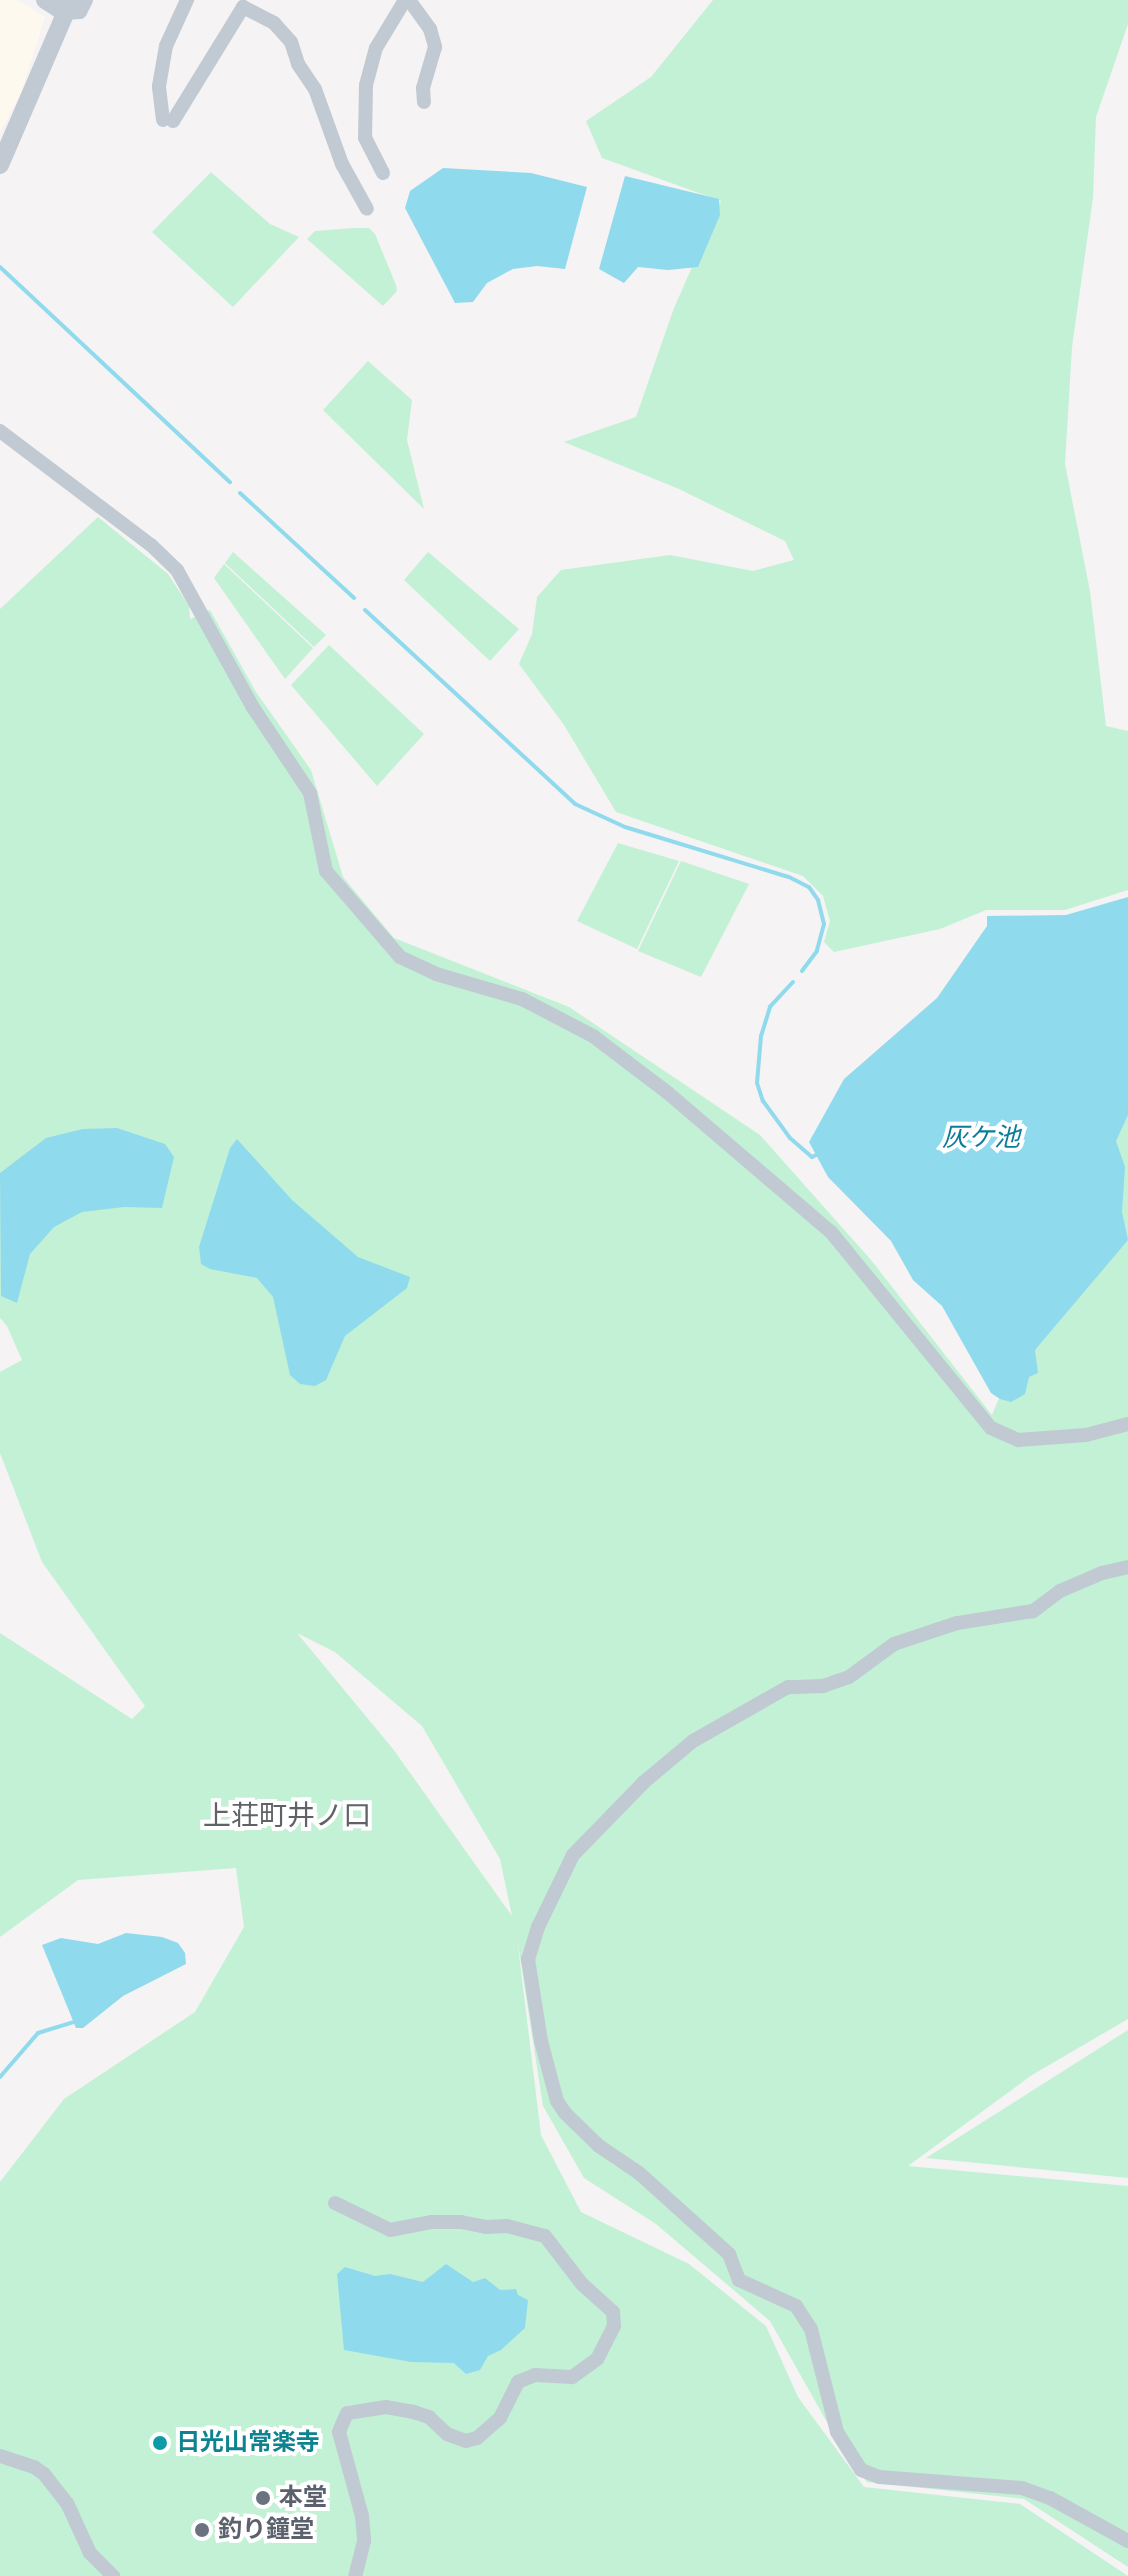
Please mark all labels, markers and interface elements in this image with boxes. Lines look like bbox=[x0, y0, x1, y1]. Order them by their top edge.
water label: 灰ケ池 bbox=[942, 1122, 1020, 1154]
district label: 上荘町井ノ口 bbox=[203, 1799, 371, 1833]
place label: 日光山常楽寺 bbox=[176, 2429, 320, 2457]
marker: 日光山常楽寺 bbox=[151, 2434, 169, 2452]
place label: 本堂 bbox=[279, 2484, 327, 2512]
marker: 本堂 bbox=[254, 2489, 272, 2507]
place label: 釣り鐘堂 bbox=[218, 2516, 314, 2544]
marker: 釣り鐘堂 bbox=[193, 2521, 211, 2539]

